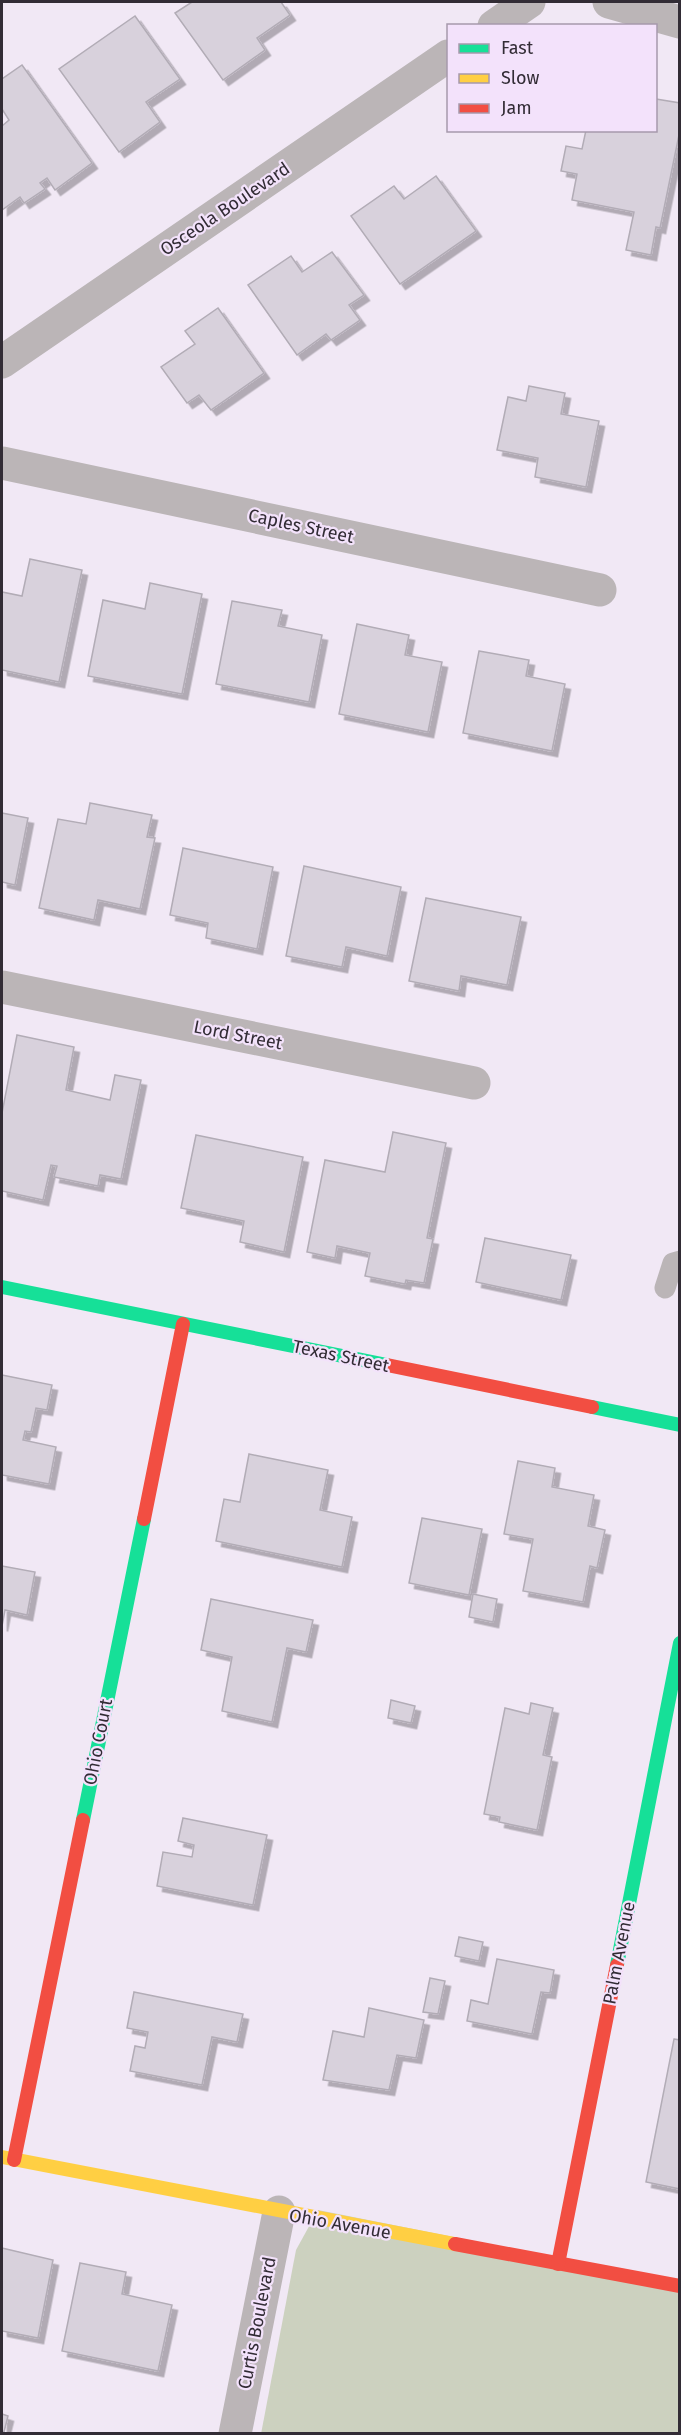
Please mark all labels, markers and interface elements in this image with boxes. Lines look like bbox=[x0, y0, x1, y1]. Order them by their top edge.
legend bbox=[447, 24, 657, 132]
text: Fast bbox=[501, 37, 534, 59]
text: Slow bbox=[501, 67, 540, 89]
text: Jam bbox=[501, 97, 532, 119]
street label: Osceola Boulevard bbox=[156, 158, 294, 260]
street label: Caples Street bbox=[246, 504, 356, 548]
street label: Lord Street bbox=[192, 1016, 285, 1054]
street label: Texas Street bbox=[291, 1335, 392, 1377]
street label: Ohio Court bbox=[79, 1696, 117, 1787]
street label: Palm Avenue bbox=[598, 1900, 640, 2006]
street label: Ohio Avenue bbox=[287, 2204, 393, 2244]
street label: Curtis Boulevard bbox=[233, 2255, 281, 2391]

